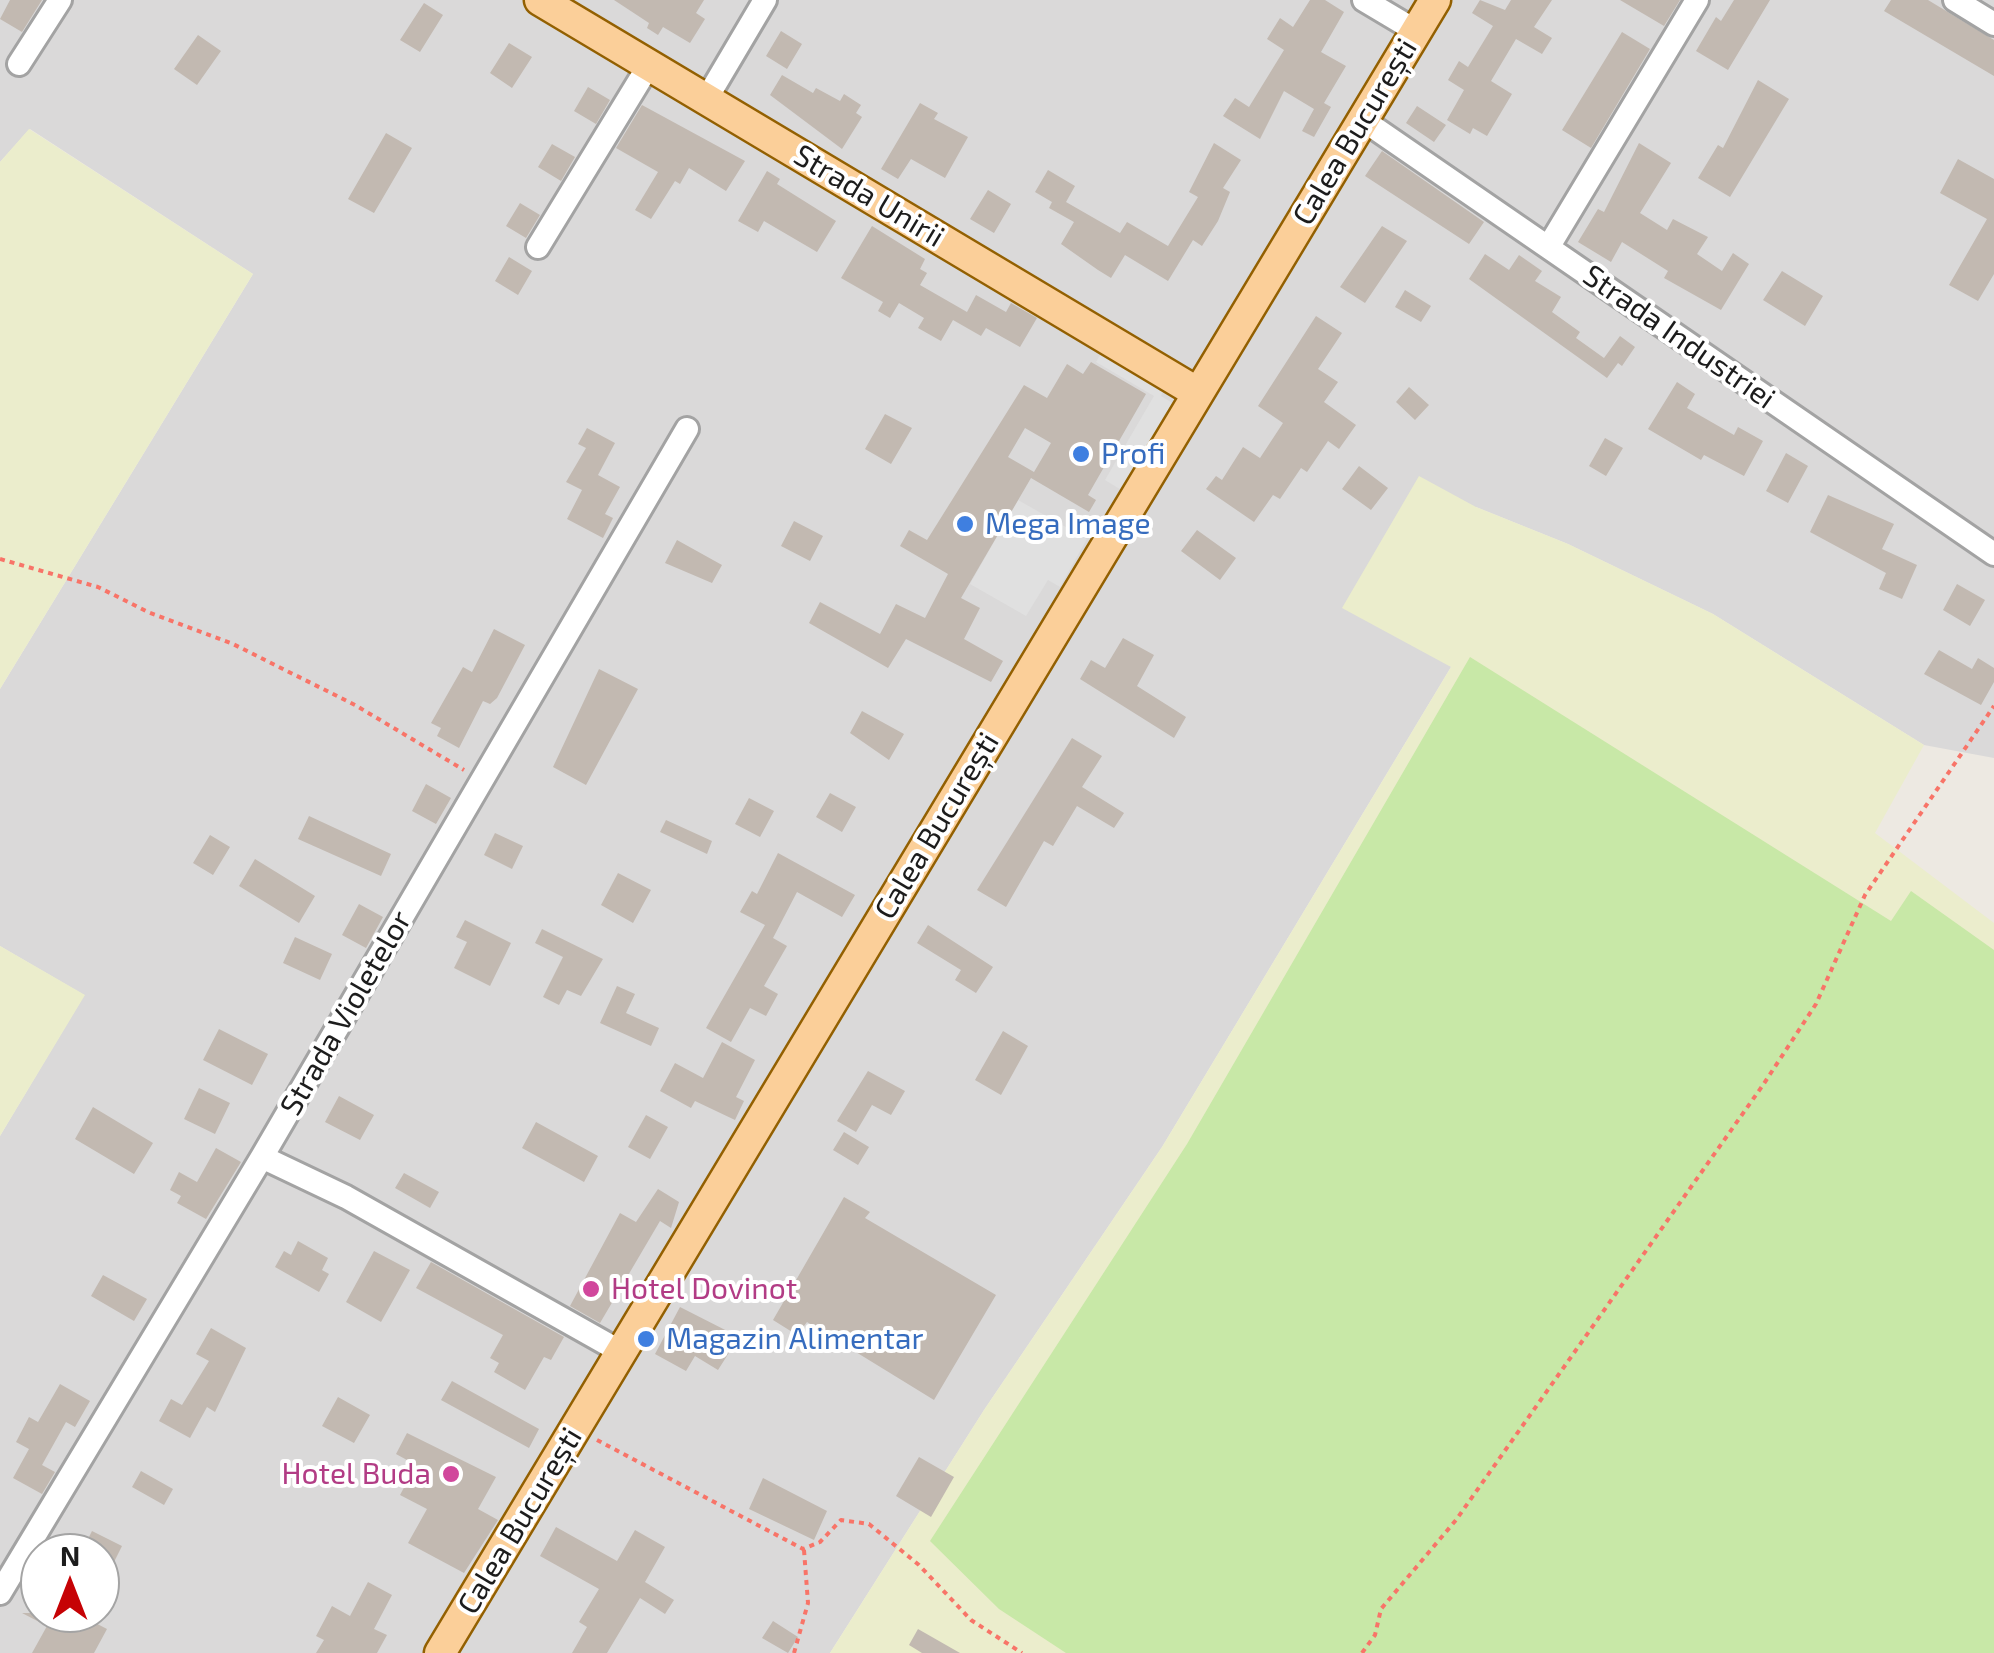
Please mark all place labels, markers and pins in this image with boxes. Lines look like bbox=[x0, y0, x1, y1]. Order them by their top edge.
place label: Profi bbox=[1101, 436, 1166, 472]
marker: Profi bbox=[1070, 443, 1092, 465]
place label: Mega Image bbox=[985, 506, 1151, 542]
marker: Mega Image bbox=[954, 513, 976, 535]
place label: Hotel Dovinot bbox=[611, 1271, 797, 1307]
marker: Hotel Dovinot bbox=[580, 1278, 602, 1300]
place label: Magazin Alimentar bbox=[666, 1321, 923, 1357]
marker: Magazin Alimentar bbox=[635, 1328, 657, 1350]
place label: Hotel Buda bbox=[281, 1456, 431, 1492]
marker: Hotel Buda bbox=[440, 1463, 462, 1485]

